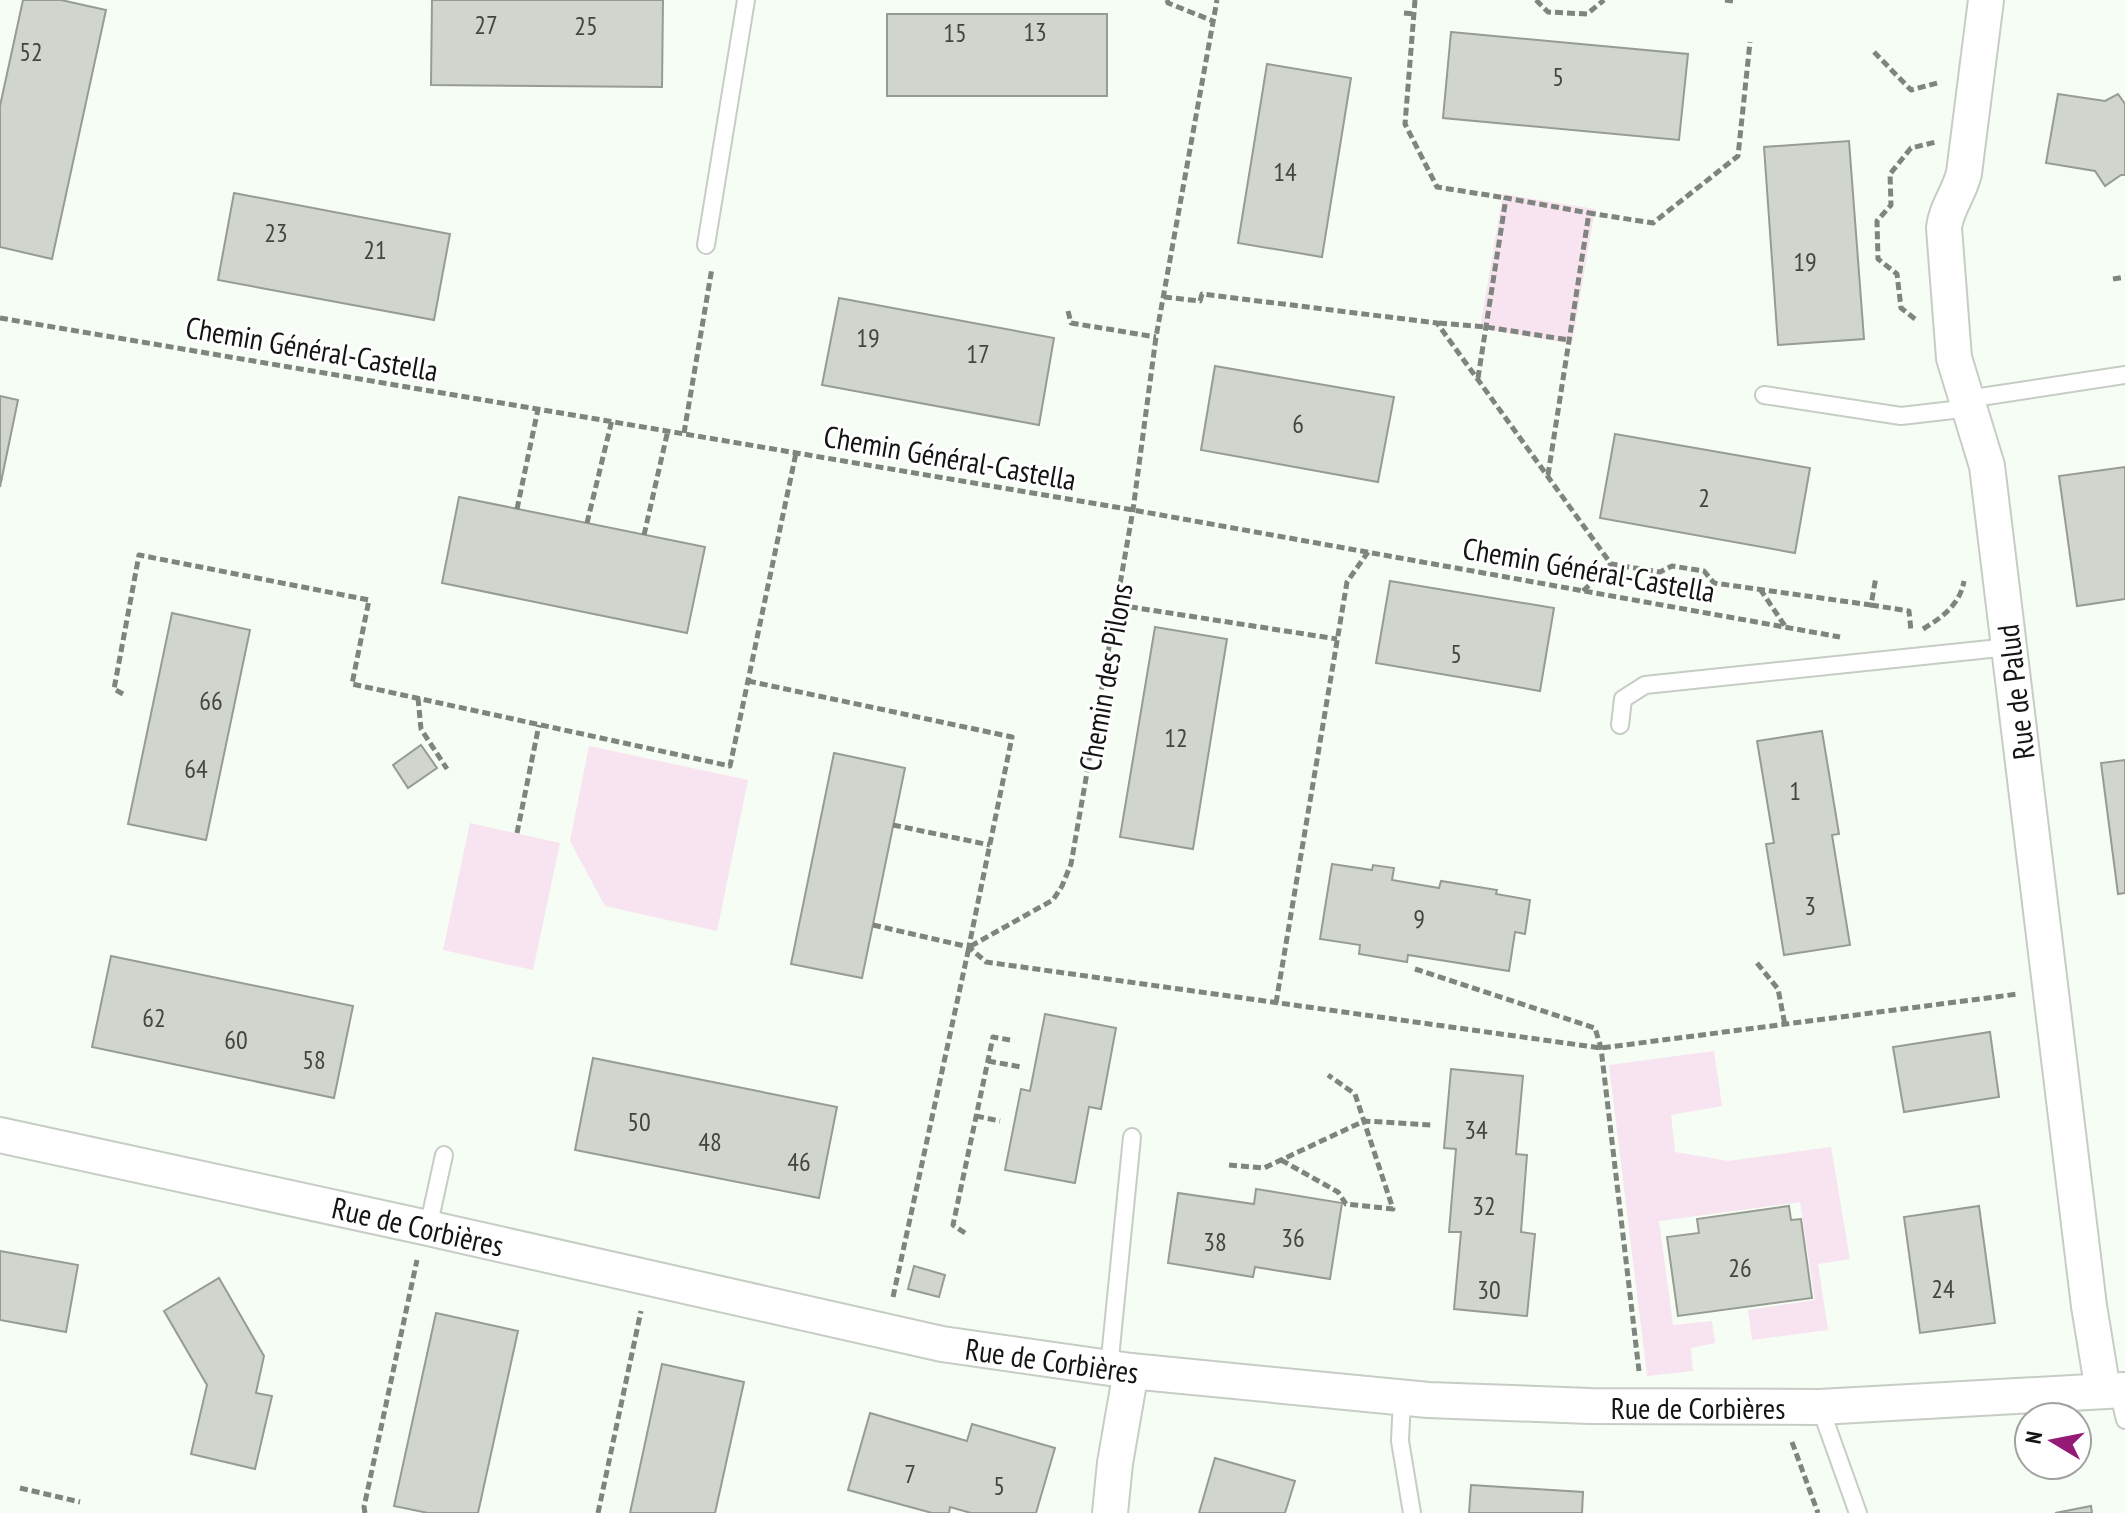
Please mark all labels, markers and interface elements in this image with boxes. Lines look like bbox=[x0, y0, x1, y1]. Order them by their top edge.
house number: 27 bbox=[474, 8, 498, 41]
house number: 25 bbox=[574, 9, 598, 42]
house number: 13 bbox=[1023, 15, 1047, 48]
house number: 15 bbox=[943, 16, 967, 49]
house number: 52 bbox=[19, 35, 43, 68]
house number: 5 bbox=[1552, 60, 1564, 93]
house number: 14 bbox=[1273, 155, 1297, 188]
house number: 23 bbox=[264, 216, 288, 249]
house number: 21 bbox=[363, 233, 387, 266]
house number: 19 bbox=[1793, 245, 1817, 278]
street label: Chemin Général-Castella bbox=[183, 307, 441, 389]
house number: 19 bbox=[856, 321, 880, 354]
house number: 17 bbox=[966, 337, 990, 370]
house number: 6 bbox=[1292, 407, 1304, 440]
street label: Chemin Général-Castella bbox=[821, 416, 1079, 498]
house number: 2 bbox=[1698, 481, 1710, 514]
street label: Chemin Général-Castella bbox=[1460, 528, 1718, 610]
street label: Chemin des Pilons bbox=[1069, 580, 1141, 774]
street label: Rue de Palud bbox=[1987, 622, 2043, 762]
house number: 5 bbox=[1450, 637, 1462, 670]
house number: 66 bbox=[199, 684, 223, 717]
house number: 12 bbox=[1164, 721, 1188, 754]
house number: 64 bbox=[184, 752, 208, 785]
house number: 1 bbox=[1789, 774, 1801, 807]
house number: 3 bbox=[1804, 889, 1816, 922]
house number: 9 bbox=[1413, 902, 1425, 935]
house number: 62 bbox=[142, 1001, 166, 1034]
house number: 60 bbox=[224, 1023, 248, 1056]
house number: 58 bbox=[302, 1043, 326, 1076]
house number: 50 bbox=[627, 1105, 651, 1138]
house number: 34 bbox=[1464, 1113, 1488, 1146]
house number: 48 bbox=[698, 1125, 722, 1158]
house number: 46 bbox=[787, 1145, 811, 1178]
street label: Rue de Corbières bbox=[329, 1187, 507, 1265]
house number: 32 bbox=[1472, 1189, 1496, 1222]
house number: 36 bbox=[1281, 1221, 1305, 1254]
house number: 38 bbox=[1203, 1225, 1227, 1258]
house number: 26 bbox=[1728, 1251, 1752, 1284]
house number: 24 bbox=[1931, 1272, 1955, 1305]
house number: 30 bbox=[1477, 1273, 1501, 1306]
street label: Rue de Corbières bbox=[963, 1329, 1141, 1391]
street label: Rue de Corbières bbox=[1611, 1388, 1785, 1427]
north arrow bbox=[2013, 1401, 2093, 1481]
text: N bbox=[2018, 1429, 2048, 1446]
house number: 7 bbox=[904, 1457, 916, 1490]
house number: 5 bbox=[993, 1469, 1005, 1502]

